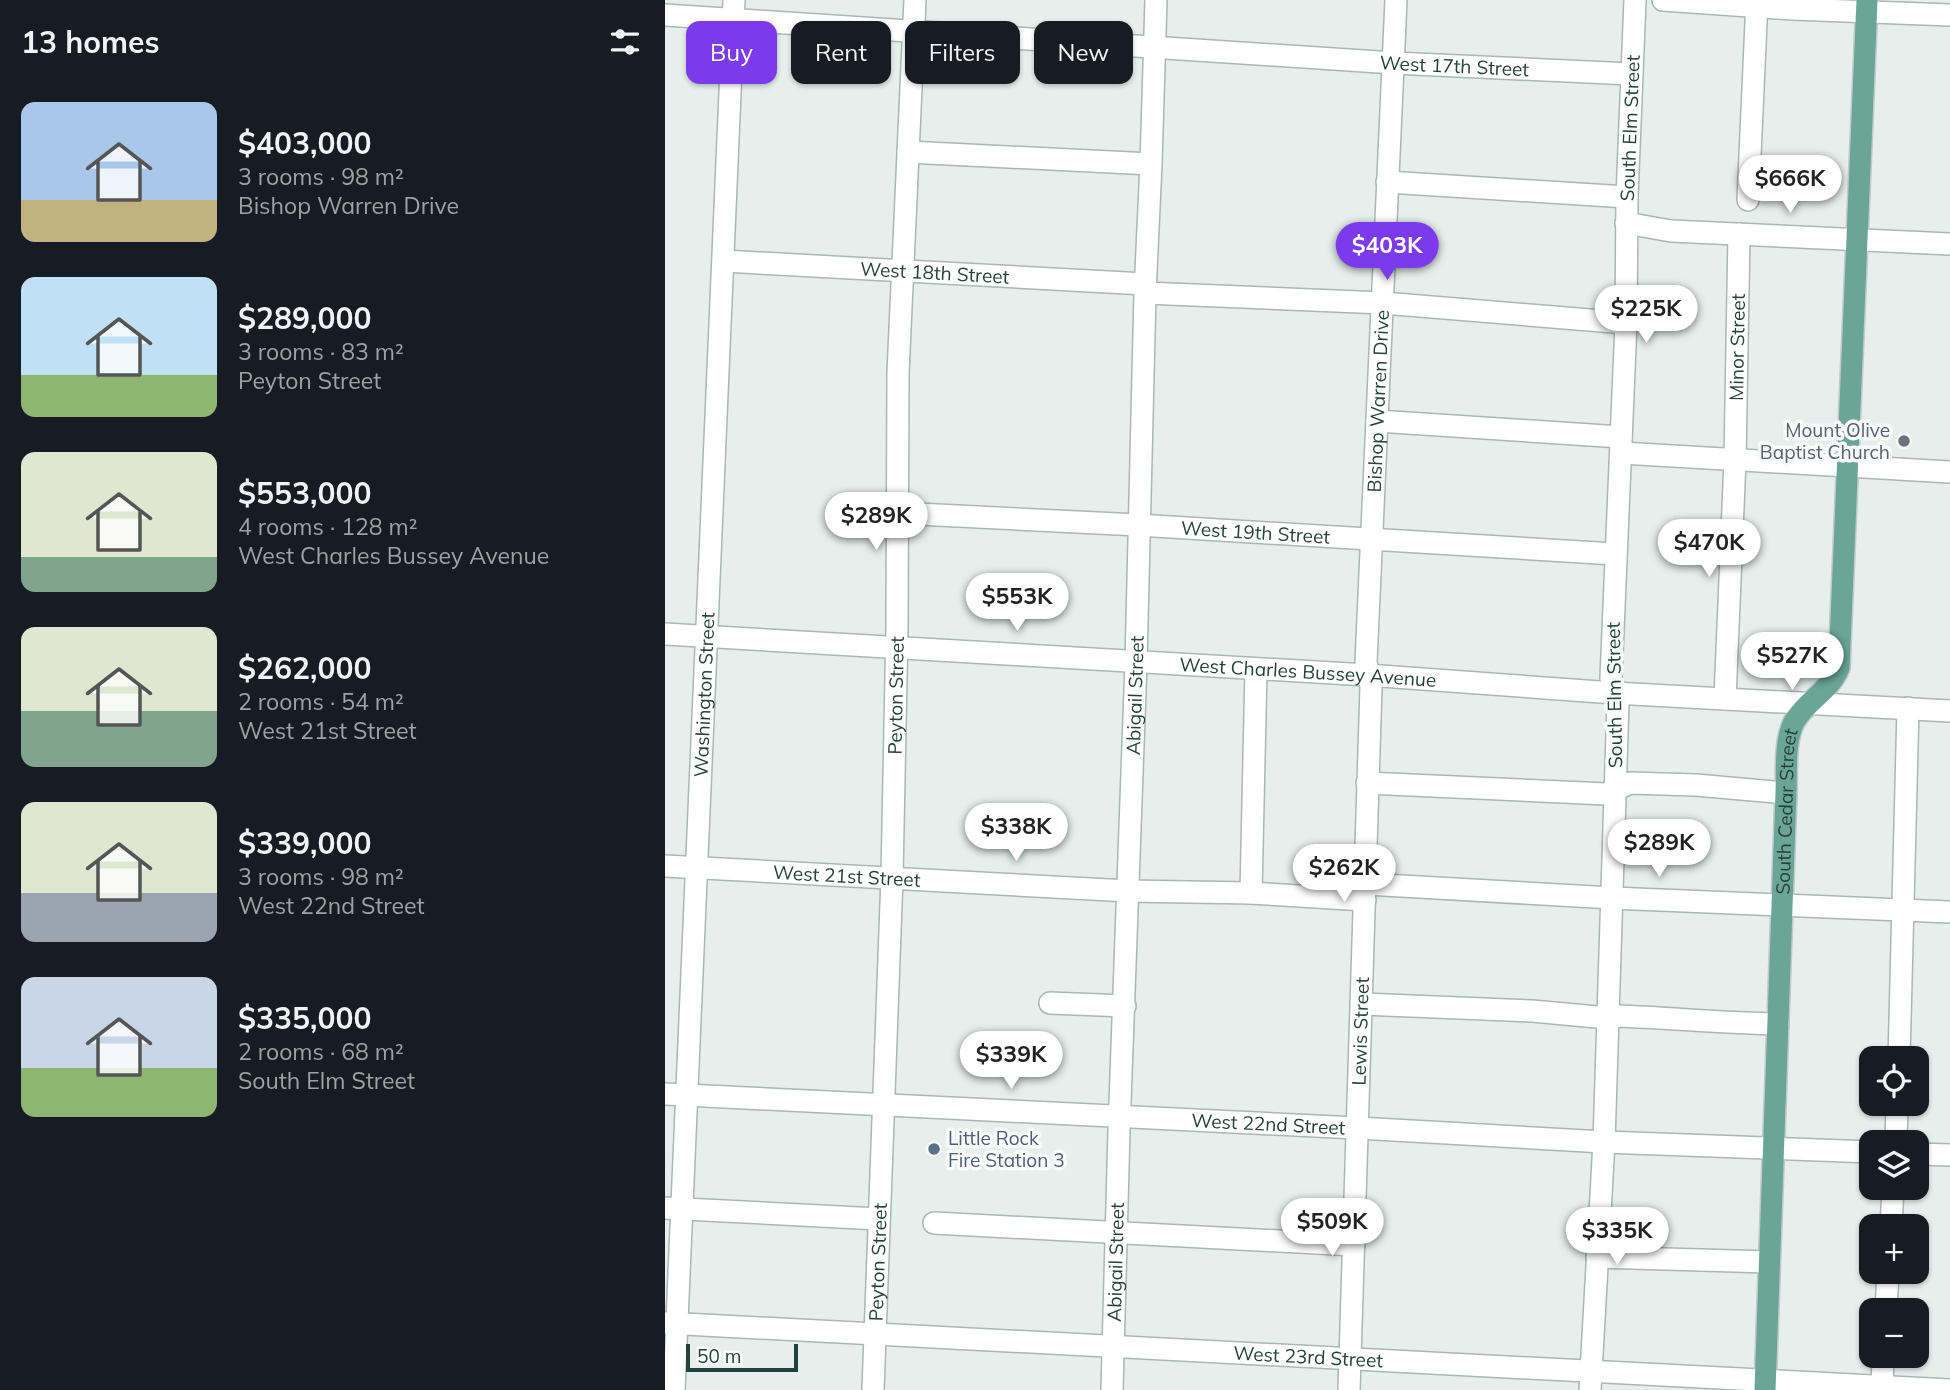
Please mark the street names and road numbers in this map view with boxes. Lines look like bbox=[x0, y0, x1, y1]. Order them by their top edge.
street label: West 17th Street bbox=[1379, 50, 1530, 81]
street label: South Elm Street bbox=[1615, 54, 1645, 202]
street label: West 18th Street bbox=[859, 256, 1010, 289]
street label: Minor Street bbox=[1724, 293, 1750, 401]
street label: Bishop Warren Drive bbox=[1362, 309, 1394, 493]
street label: West 19th Street bbox=[1180, 516, 1331, 549]
street label: Washington Street bbox=[688, 611, 720, 778]
street label: South Elm Street bbox=[1601, 621, 1627, 768]
street label: Abigail Street bbox=[1121, 635, 1149, 755]
street label: Peyton Street bbox=[882, 636, 909, 755]
street label: West Charles Bussey Avenue bbox=[1179, 652, 1437, 692]
street label: South Cedar Street bbox=[1770, 725, 1803, 895]
street label: West 21st Street bbox=[772, 860, 921, 892]
street label: Lewis Street bbox=[1347, 976, 1374, 1086]
street label: West 22nd Street bbox=[1191, 1108, 1346, 1139]
street label: Peyton Street bbox=[864, 1202, 892, 1322]
street label: Abigail Street bbox=[1102, 1202, 1129, 1322]
street label: West 23rd Street bbox=[1233, 1341, 1384, 1372]

